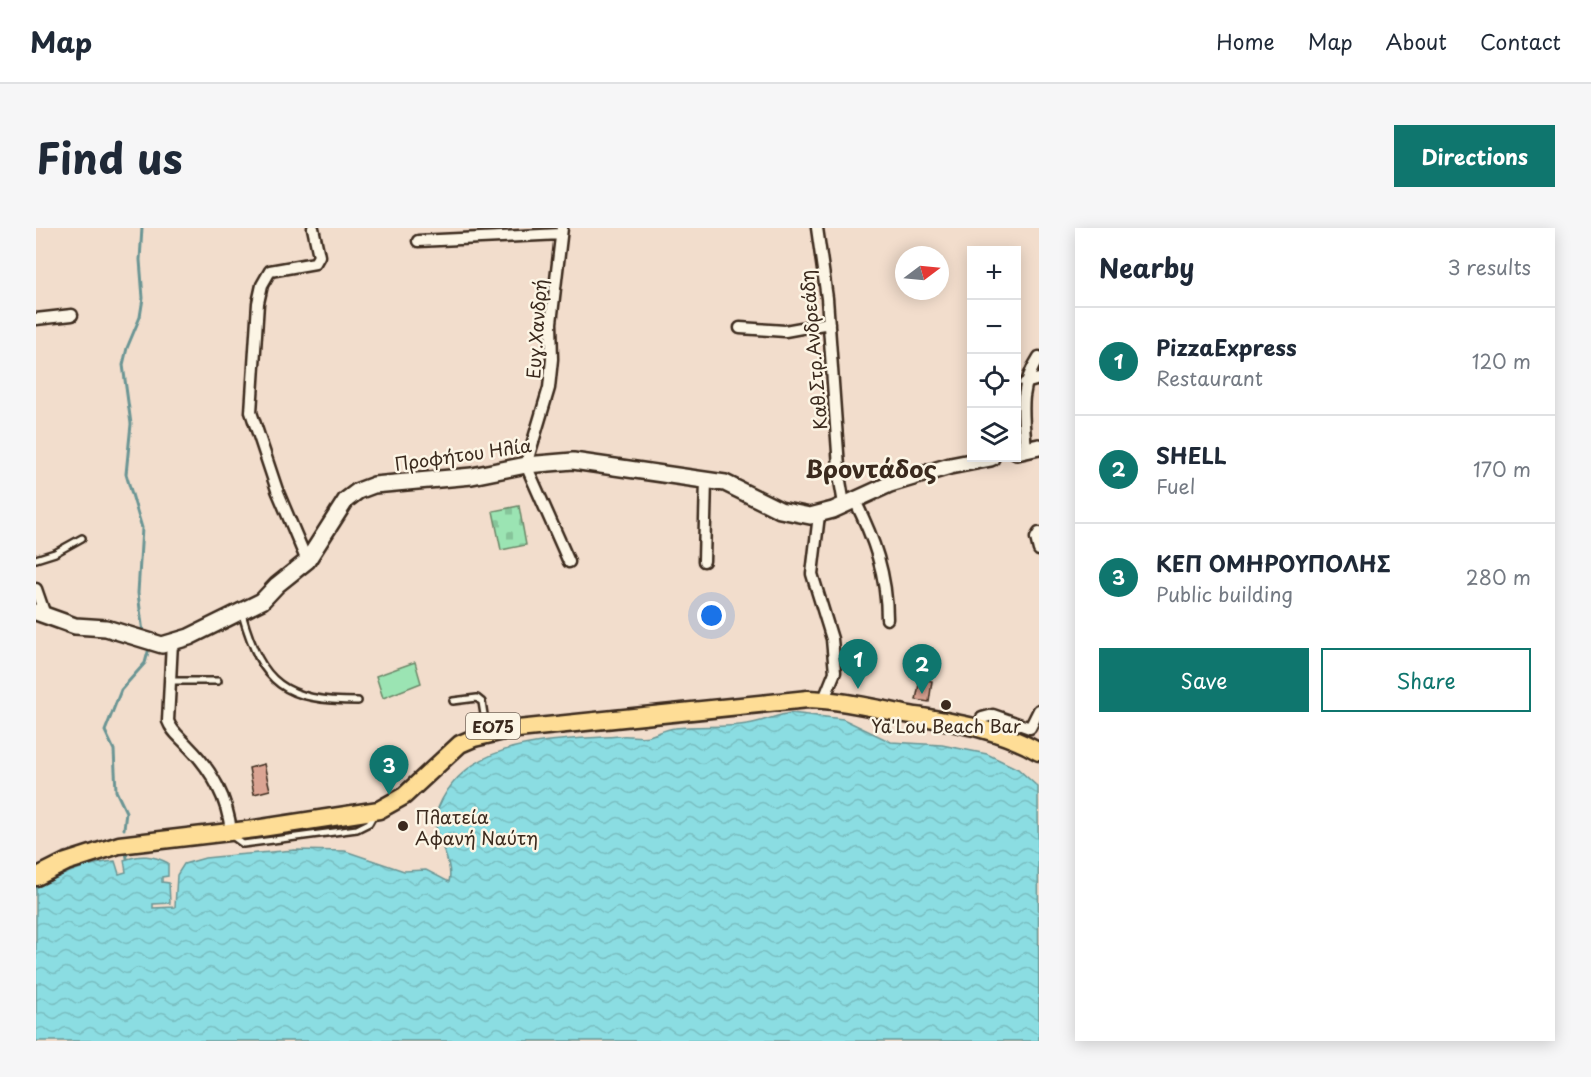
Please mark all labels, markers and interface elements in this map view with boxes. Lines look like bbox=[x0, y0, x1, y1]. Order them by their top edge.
text: Map bbox=[30, 20, 92, 63]
text: Home bbox=[1216, 25, 1275, 57]
text: Map bbox=[1308, 25, 1353, 57]
text: About bbox=[1386, 25, 1447, 57]
text: Contact bbox=[1480, 25, 1561, 57]
text: Find us bbox=[36, 125, 183, 188]
button: Directions bbox=[1394, 125, 1555, 187]
north arrow bbox=[895, 246, 949, 300]
map controls bbox=[967, 246, 1021, 462]
button: + bbox=[967, 246, 1021, 300]
text: Nearby bbox=[1099, 248, 1194, 287]
text: 3 results bbox=[1448, 252, 1531, 282]
street label: Καθ.Στρ.Ανδρεάδη bbox=[793, 269, 833, 431]
street label: Ευγ.Χανδρή bbox=[519, 278, 553, 380]
button: − bbox=[967, 300, 1021, 354]
text: PizzaExpress bbox=[1156, 330, 1297, 363]
text: 1 bbox=[1114, 346, 1123, 376]
text: 120 m bbox=[1472, 346, 1531, 376]
button: locate bbox=[967, 354, 1021, 408]
text: Restaurant bbox=[1156, 363, 1263, 393]
button: layers bbox=[967, 408, 1021, 462]
street label: Προφήτου Ηλία bbox=[393, 431, 533, 477]
text: SHELL bbox=[1156, 438, 1227, 471]
district label: Βροντάδος bbox=[805, 450, 937, 486]
text: 2 bbox=[1111, 454, 1126, 484]
text: 170 m bbox=[1473, 454, 1531, 484]
text: Fuel bbox=[1156, 471, 1195, 501]
text: ΚΕΠ ΟΜΗΡΟΥΠΟΛΗΣ bbox=[1156, 546, 1391, 579]
text: 3 bbox=[1112, 562, 1125, 592]
text: 280 m bbox=[1466, 562, 1531, 592]
text: Public building bbox=[1156, 579, 1293, 609]
your location bbox=[697, 601, 726, 630]
pin: 1 bbox=[838, 640, 878, 689]
pin: 2 bbox=[902, 644, 942, 694]
button: Save bbox=[1099, 648, 1309, 712]
button: Share bbox=[1321, 648, 1531, 712]
marker: Ya'Lou Beach Bar bbox=[939, 698, 953, 712]
place label: Ya'Lou Beach Bar bbox=[871, 712, 1022, 739]
road number: ΕΟ75 bbox=[466, 713, 520, 739]
pin: 3 bbox=[370, 746, 408, 795]
place label: Πλατεία Αφανή Ναύτη bbox=[415, 803, 538, 851]
marker: Πλατεία Αφανή Ναύτη bbox=[396, 819, 410, 833]

